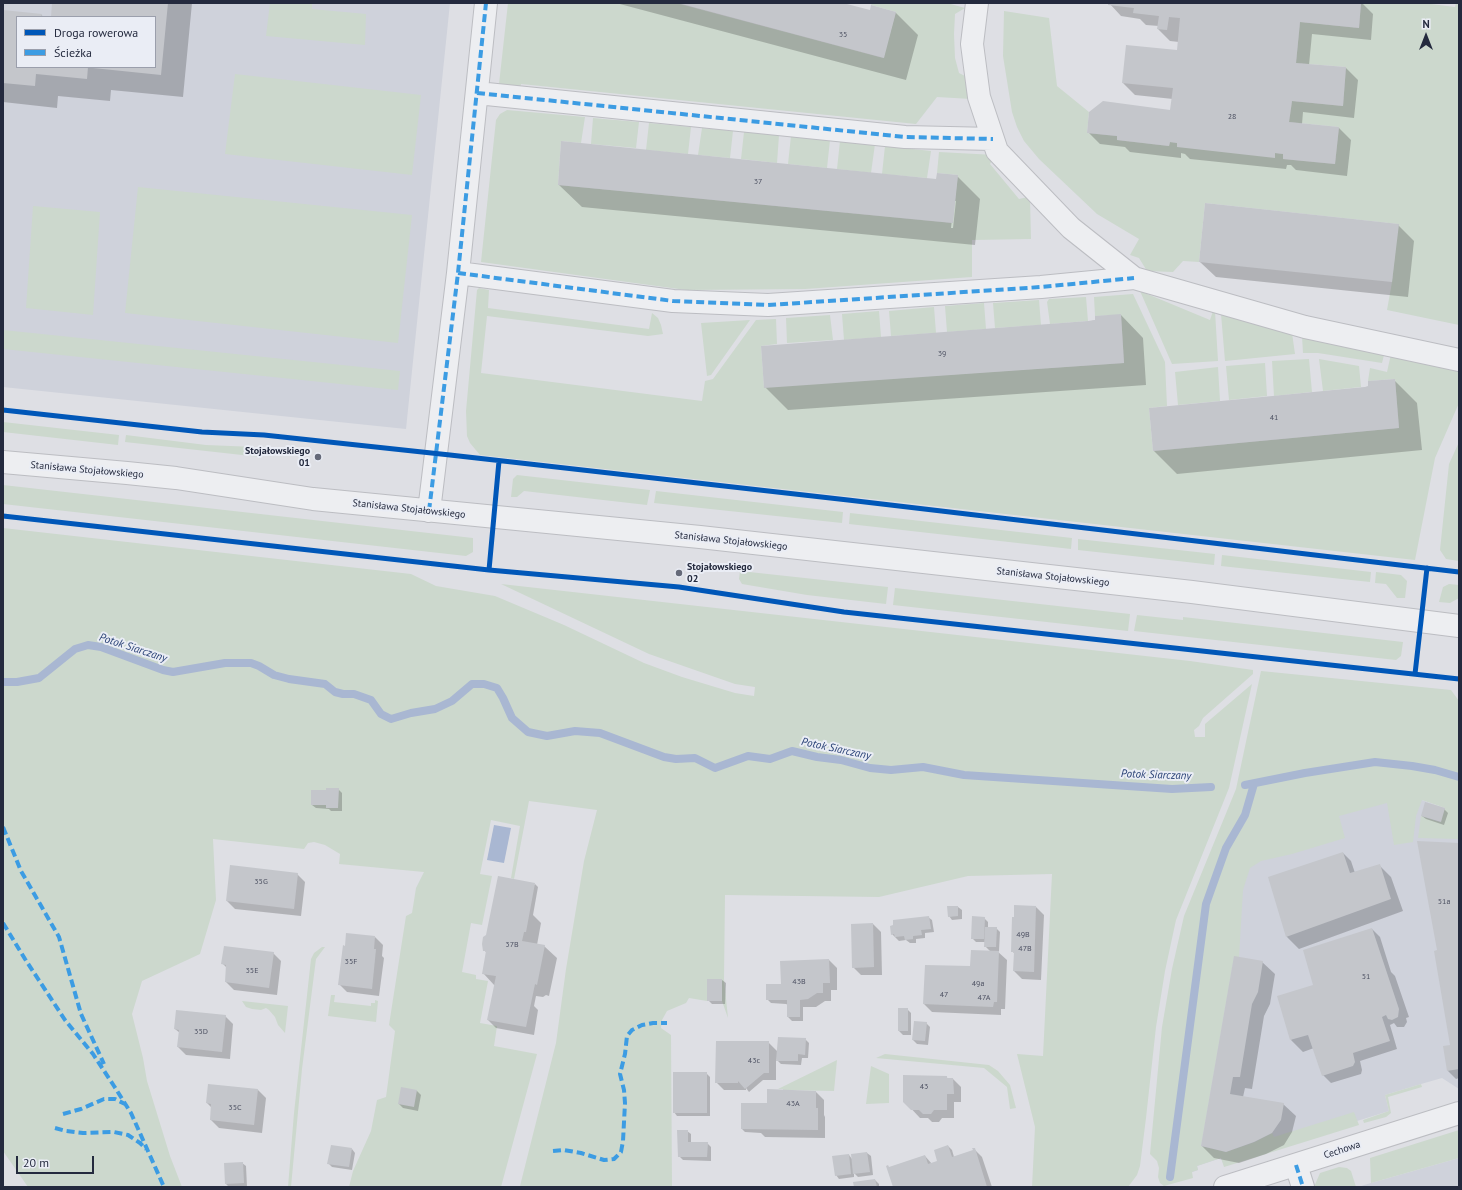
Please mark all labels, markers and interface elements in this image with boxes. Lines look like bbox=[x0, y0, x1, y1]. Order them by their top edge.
legend bbox=[16, 16, 156, 68]
north arrow bbox=[1406, 16, 1446, 56]
text: N bbox=[1422, 17, 1430, 31]
text: Droga rowerowa bbox=[54, 25, 138, 40]
house number: 35 bbox=[839, 30, 847, 40]
text: Ścieżka bbox=[54, 45, 92, 60]
house number: 28 bbox=[1228, 112, 1236, 122]
house number: 37 bbox=[754, 177, 762, 187]
house number: 39 bbox=[938, 349, 946, 359]
house number: 41 bbox=[1270, 413, 1278, 423]
place label: Stojałowskiego 01 bbox=[245, 445, 310, 468]
marker: Stojałowskiego 01 bbox=[313, 452, 323, 462]
street label: Stanisława Stojałowskiego bbox=[30, 459, 144, 481]
street label: Stanisława Stojałowskiego bbox=[352, 497, 466, 521]
street label: Stanisława Stojałowskiego bbox=[674, 529, 788, 553]
place label: Stojałowskiego 02 bbox=[687, 561, 752, 584]
street label: Stanisława Stojałowskiego bbox=[996, 565, 1110, 589]
marker: Stojałowskiego 02 bbox=[674, 568, 684, 578]
water label: Potok Siarczany bbox=[97, 631, 169, 665]
water label: Potok Siarczany bbox=[800, 735, 872, 763]
water label: Potok Siarczany bbox=[1121, 767, 1191, 783]
house number: 35G bbox=[254, 877, 268, 887]
house number: 51a bbox=[1438, 897, 1450, 907]
house number: 49B bbox=[1016, 930, 1030, 940]
house number: 37B bbox=[505, 940, 519, 950]
house number: 47B bbox=[1018, 944, 1032, 954]
house number: 35F bbox=[345, 957, 357, 967]
house number: 35E bbox=[245, 966, 259, 976]
house number: 51 bbox=[1362, 972, 1370, 982]
house number: 43B bbox=[792, 977, 806, 987]
house number: 49a bbox=[972, 979, 984, 989]
house number: 47 bbox=[940, 990, 948, 1000]
house number: 47A bbox=[978, 993, 990, 1003]
house number: 35D bbox=[194, 1027, 208, 1037]
house number: 43c bbox=[748, 1056, 760, 1066]
house number: 43 bbox=[920, 1082, 928, 1092]
house number: 43A bbox=[786, 1099, 800, 1109]
house number: 35C bbox=[228, 1103, 242, 1113]
street label: Cechowa bbox=[1322, 1138, 1362, 1162]
scale bar bbox=[18, 1148, 96, 1174]
text: 20 m bbox=[23, 1155, 49, 1170]

